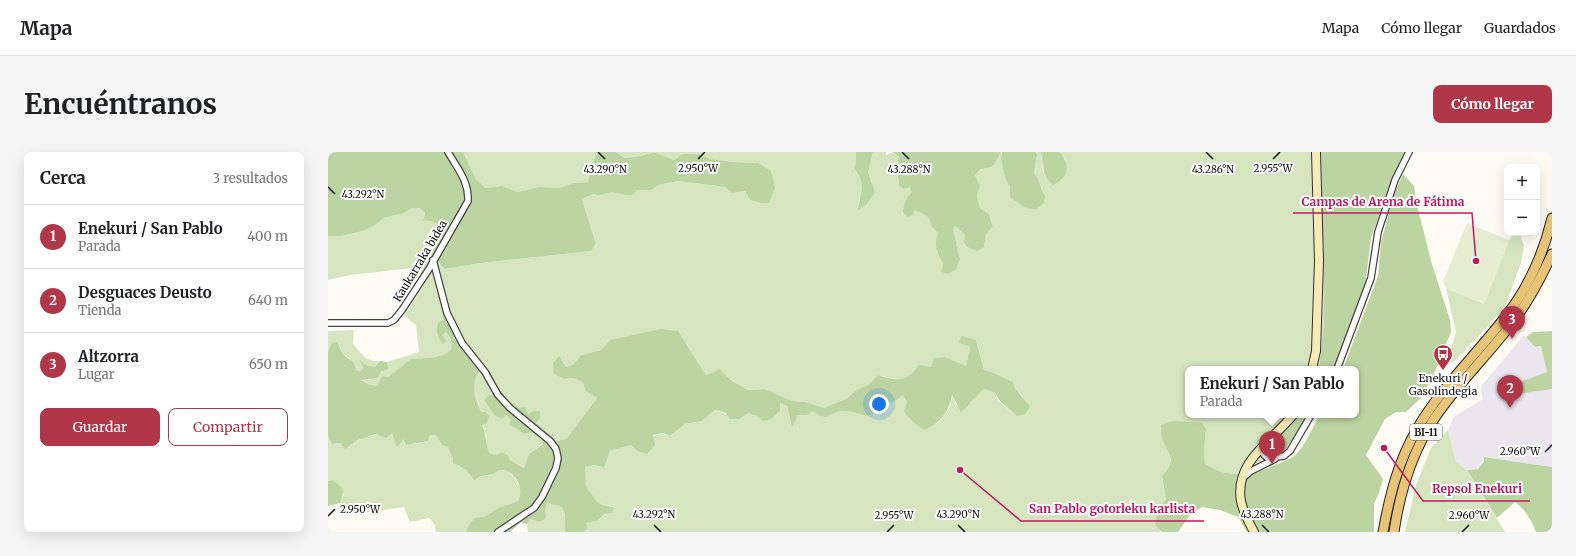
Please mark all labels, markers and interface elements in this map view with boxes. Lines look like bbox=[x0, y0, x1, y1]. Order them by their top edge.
text: Mapa bbox=[20, 16, 72, 40]
text: Mapa bbox=[1322, 19, 1359, 37]
text: Cómo llegar bbox=[1381, 19, 1462, 37]
text: Guardados bbox=[1484, 19, 1556, 37]
button: Cómo llegar bbox=[1433, 85, 1552, 123]
text: Encuéntranos bbox=[24, 86, 217, 122]
text: 2.950°W bbox=[678, 162, 719, 175]
text: 2.955°W bbox=[1254, 162, 1293, 175]
text: 43.290°N bbox=[583, 163, 627, 176]
text: 43.288°N bbox=[888, 163, 931, 176]
text: 43.286°N bbox=[1192, 163, 1234, 176]
map controls bbox=[1504, 164, 1540, 236]
button: + bbox=[1504, 164, 1540, 200]
text: Cerca bbox=[40, 167, 86, 189]
text: 3 resultados bbox=[213, 170, 288, 187]
text: 43.292°N bbox=[342, 188, 384, 201]
callout: Campas de Arena de Fátima bbox=[1293, 189, 1472, 213]
text: Campas de Arena de Fátima bbox=[1302, 194, 1465, 209]
button: − bbox=[1504, 200, 1540, 236]
street label: Kaukarraka bidea bbox=[390, 218, 450, 304]
text: Enekuri / San Pablo bbox=[78, 219, 223, 238]
text: 1 bbox=[50, 228, 56, 245]
text: 400 m bbox=[247, 228, 288, 245]
text: Parada bbox=[78, 238, 121, 255]
text: Desguaces Deusto bbox=[78, 283, 212, 302]
text: 2 bbox=[49, 292, 57, 309]
text: 640 m bbox=[248, 292, 288, 309]
text: Tienda bbox=[78, 302, 122, 319]
pin: 3 bbox=[1499, 306, 1525, 339]
bus stop icon: Enekuri / Gasolindegia bbox=[1432, 343, 1454, 371]
text: Altzorra bbox=[78, 347, 139, 366]
text: 3 bbox=[49, 356, 57, 373]
text: 650 m bbox=[249, 356, 288, 373]
text: Lugar bbox=[78, 366, 115, 383]
popup bbox=[1185, 366, 1359, 418]
place label: Enekuri / Gasolindegia bbox=[1409, 371, 1477, 398]
text: Enekuri / San Pablo bbox=[1200, 374, 1344, 393]
pin: 2 bbox=[1497, 375, 1523, 408]
text: Parada bbox=[1200, 393, 1242, 410]
your location bbox=[869, 394, 889, 414]
button: Guardar bbox=[40, 408, 160, 446]
button: Compartir bbox=[168, 408, 288, 446]
road number: BI-11 bbox=[1410, 424, 1442, 440]
pin: 1 bbox=[1259, 431, 1285, 464]
text: 2.960°W bbox=[1500, 445, 1541, 458]
callout: Repsol Enekuri bbox=[1423, 477, 1530, 501]
text: Repsol Enekuri bbox=[1432, 481, 1522, 496]
callout: San Pablo gotorleku karlista bbox=[1021, 497, 1204, 521]
text: San Pablo gotorleku karlista bbox=[1029, 501, 1195, 516]
text: 2.950°W bbox=[340, 503, 381, 516]
text: 43.292°N bbox=[633, 508, 675, 521]
text: 43.290°N bbox=[936, 508, 980, 521]
text: 43.288°N bbox=[1241, 508, 1284, 521]
text: 2.955°W bbox=[875, 509, 914, 522]
text: 2.960°W bbox=[1449, 509, 1490, 522]

